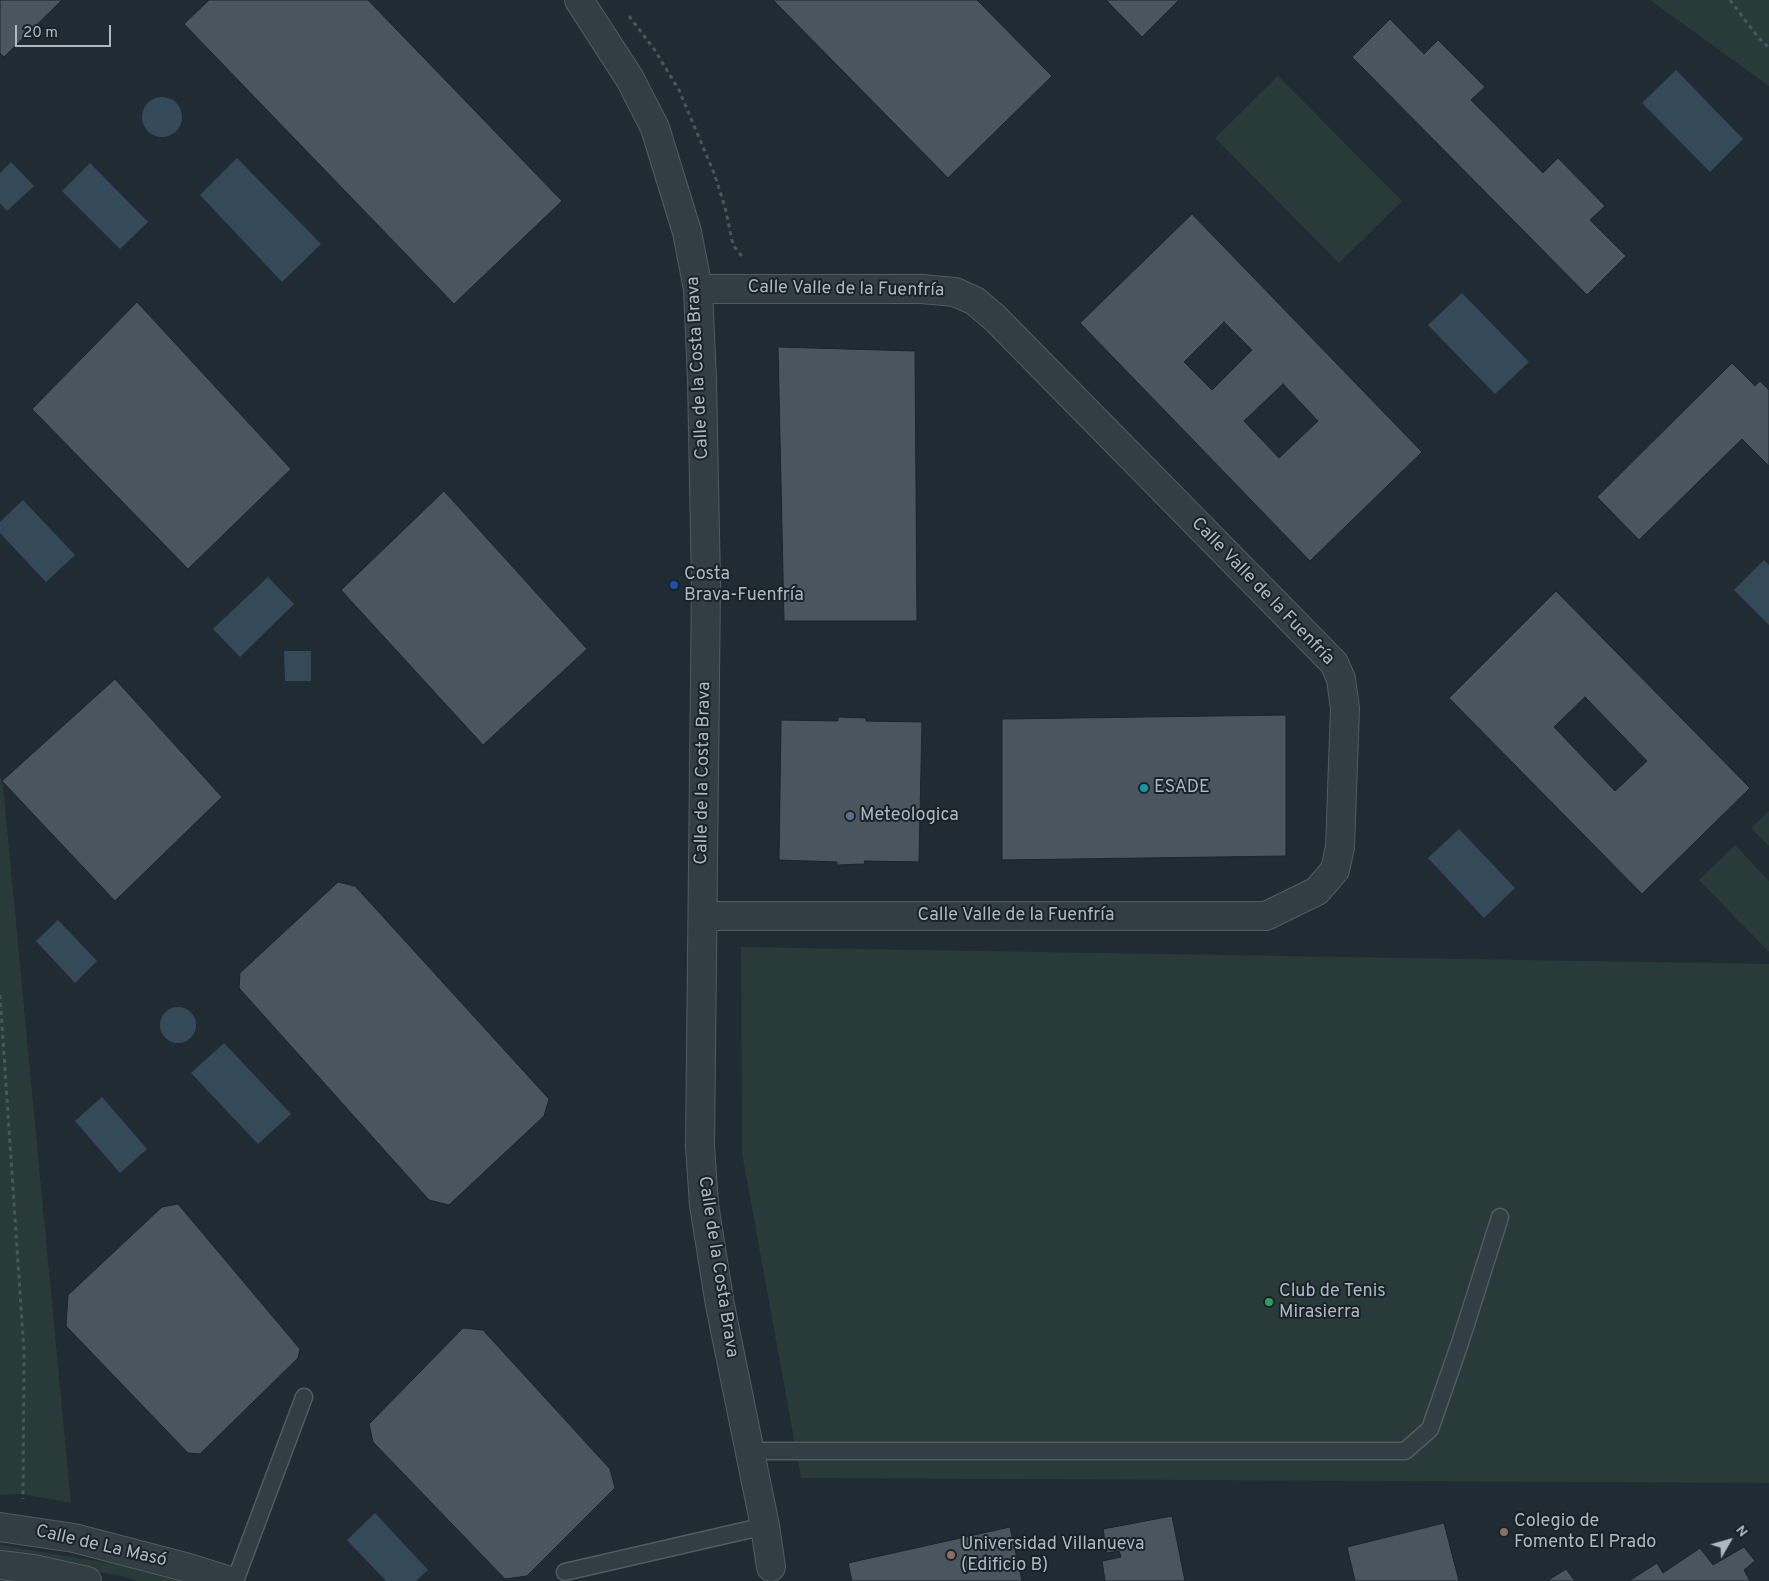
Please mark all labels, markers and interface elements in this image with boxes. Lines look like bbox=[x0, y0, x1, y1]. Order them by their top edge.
scale bar bbox=[18, 15, 114, 47]
text: 20 m bbox=[23, 24, 58, 43]
street label: Calle de la Costa Brava bbox=[683, 276, 715, 460]
street label: Calle Valle de la Fuenfría bbox=[747, 277, 945, 303]
street label: Calle Valle de la Fuenfría bbox=[1186, 514, 1338, 670]
place label: Costa Brava-Fuenfría bbox=[684, 564, 804, 606]
marker: Costa Brava-Fuenfría bbox=[668, 579, 680, 591]
street label: Calle de la Costa Brava bbox=[692, 681, 716, 865]
place label: ESADE bbox=[1154, 777, 1210, 799]
marker: ESADE bbox=[1138, 782, 1150, 794]
place label: Meteologica bbox=[860, 805, 959, 827]
marker: Meteologica bbox=[844, 810, 856, 822]
street label: Calle Valle de la Fuenfría bbox=[918, 905, 1114, 927]
street label: Calle de la Costa Brava bbox=[692, 1175, 742, 1359]
place label: Club de Tenis Mirasierra bbox=[1279, 1281, 1386, 1324]
marker: Club de Tenis Mirasierra bbox=[1263, 1296, 1275, 1308]
place label: Colegio de Fomento El Prado bbox=[1514, 1511, 1656, 1554]
north arrow bbox=[1704, 1516, 1754, 1566]
street label: Calle de La Masó bbox=[33, 1521, 169, 1573]
text: N bbox=[1731, 1522, 1751, 1541]
marker: Colegio de Fomento El Prado bbox=[1498, 1526, 1510, 1538]
place label: Universidad Villanueva (Edificio B) bbox=[961, 1534, 1144, 1576]
marker: Universidad Villanueva (Edificio B) bbox=[945, 1549, 957, 1561]

